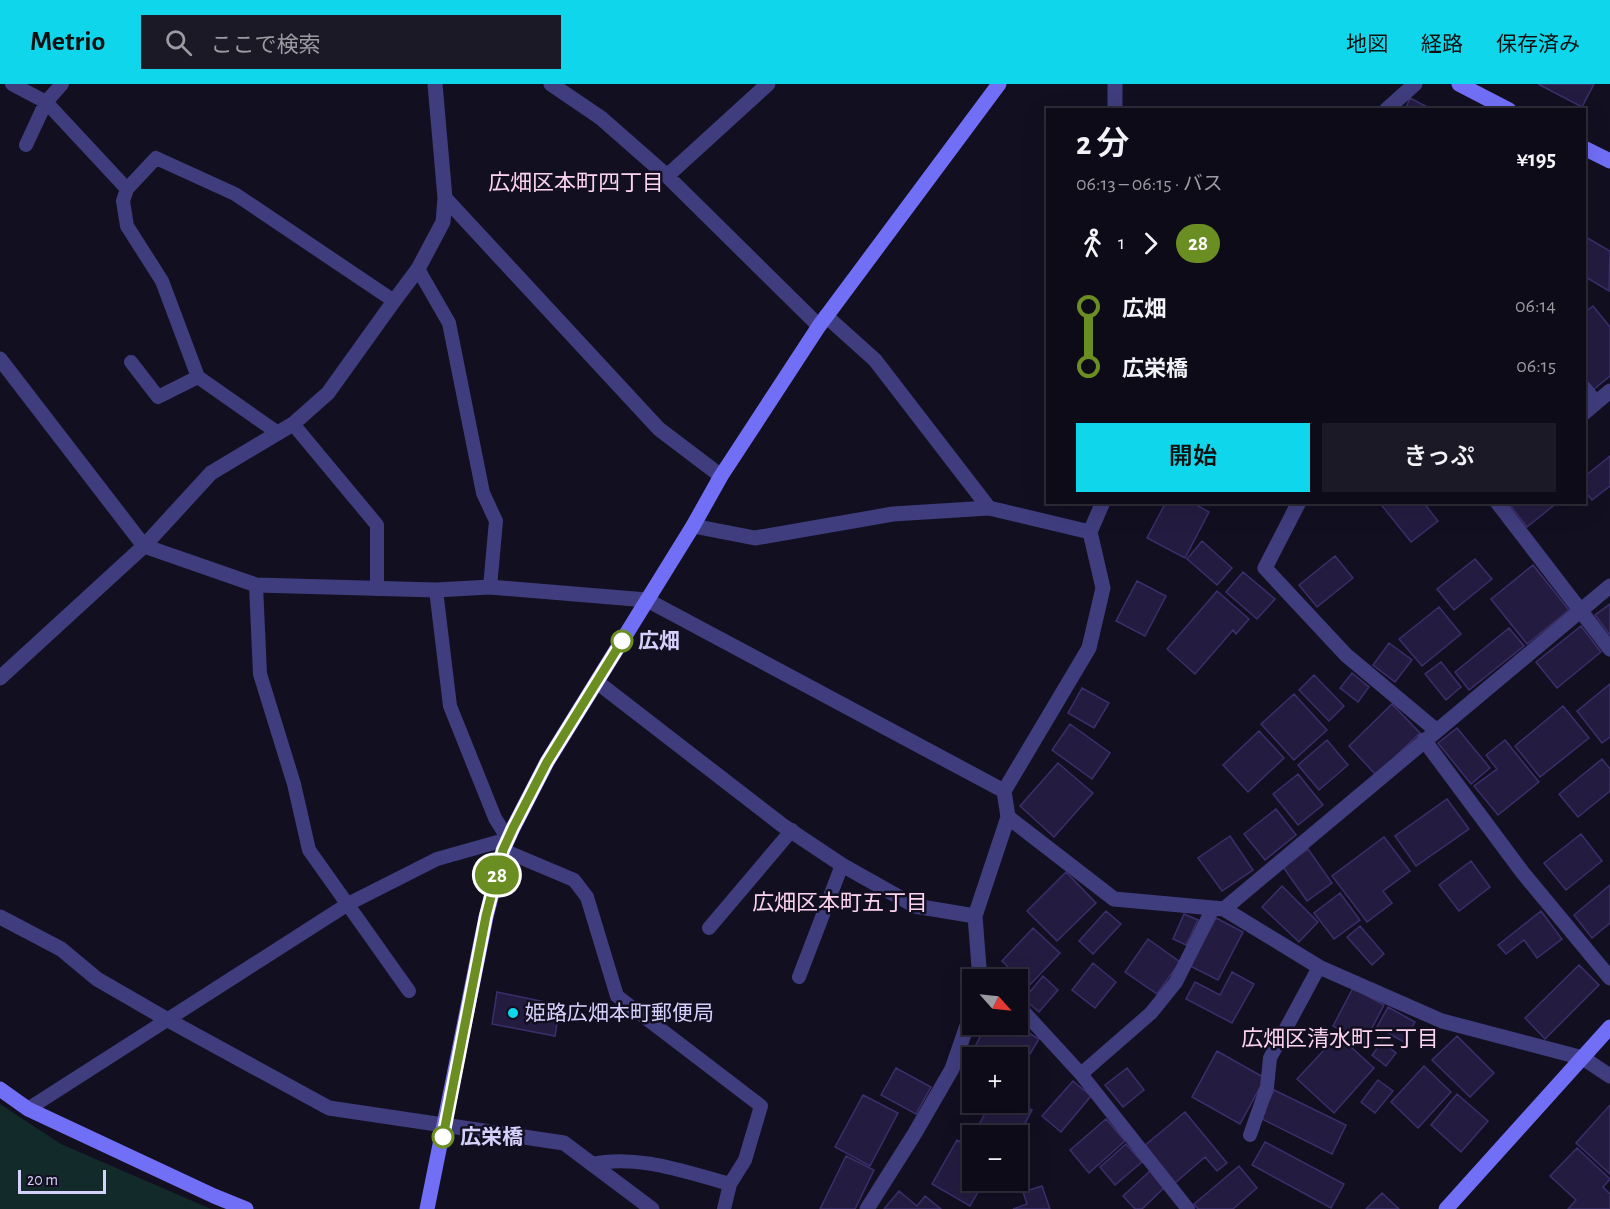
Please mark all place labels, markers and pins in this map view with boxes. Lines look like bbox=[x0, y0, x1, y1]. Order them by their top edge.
marker: 広畑 bbox=[611, 630, 633, 652]
place label: 広畑 bbox=[638, 630, 680, 652]
place label: 姫路広畑本町郵便局 bbox=[525, 1002, 714, 1024]
marker: 姫路広畑本町郵便局 bbox=[506, 1006, 520, 1020]
marker: 広栄橋 bbox=[432, 1126, 454, 1148]
place label: 広栄橋 bbox=[460, 1126, 523, 1148]

